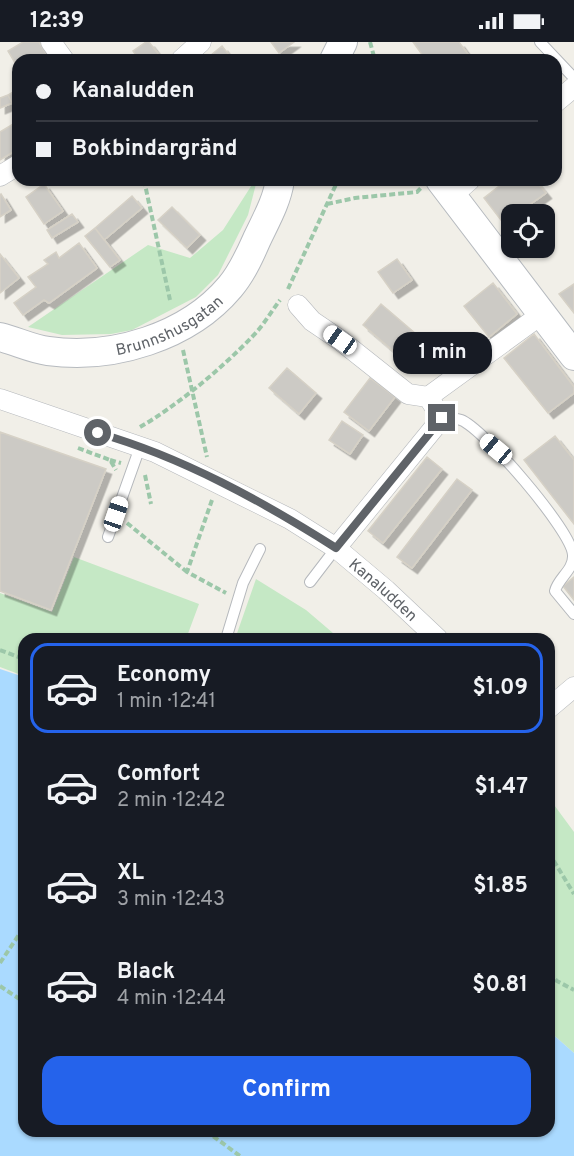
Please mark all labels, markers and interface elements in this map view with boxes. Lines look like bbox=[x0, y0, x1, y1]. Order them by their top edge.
text: 12:39 bbox=[30, 8, 84, 35]
text: Kanaludden bbox=[72, 78, 195, 105]
text: Bokbindargränd bbox=[72, 136, 238, 163]
map controls bbox=[501, 204, 555, 258]
button: locate bbox=[501, 204, 555, 258]
street label: Brunnshusgatan bbox=[114, 292, 228, 361]
car bbox=[320, 322, 360, 358]
callout: 1 min bbox=[392, 331, 492, 373]
text: 1 min bbox=[418, 340, 467, 366]
route end bbox=[428, 404, 455, 431]
route start bbox=[84, 419, 111, 446]
car bbox=[476, 431, 516, 467]
car bbox=[102, 494, 130, 534]
street label: Kanaludden bbox=[344, 555, 421, 627]
icon: car bbox=[45, 661, 99, 715]
text: Economy bbox=[117, 662, 211, 689]
text: $1.09 bbox=[472, 675, 528, 702]
text: 1 min · 12:41 bbox=[117, 689, 216, 715]
icon: car bbox=[45, 760, 99, 814]
text: Comfort bbox=[117, 761, 200, 788]
text: $1.47 bbox=[475, 774, 528, 801]
text: 2 min · 12:42 bbox=[117, 788, 225, 814]
icon: car bbox=[45, 859, 99, 913]
text: XL bbox=[117, 860, 144, 887]
text: $1.85 bbox=[473, 873, 528, 900]
text: 3 min · 12:43 bbox=[117, 887, 225, 913]
icon: car bbox=[45, 958, 99, 1012]
text: Black bbox=[117, 959, 175, 986]
text: $0.81 bbox=[472, 972, 528, 999]
text: 4 min · 12:44 bbox=[117, 986, 226, 1012]
button: Confirm bbox=[42, 1056, 531, 1125]

